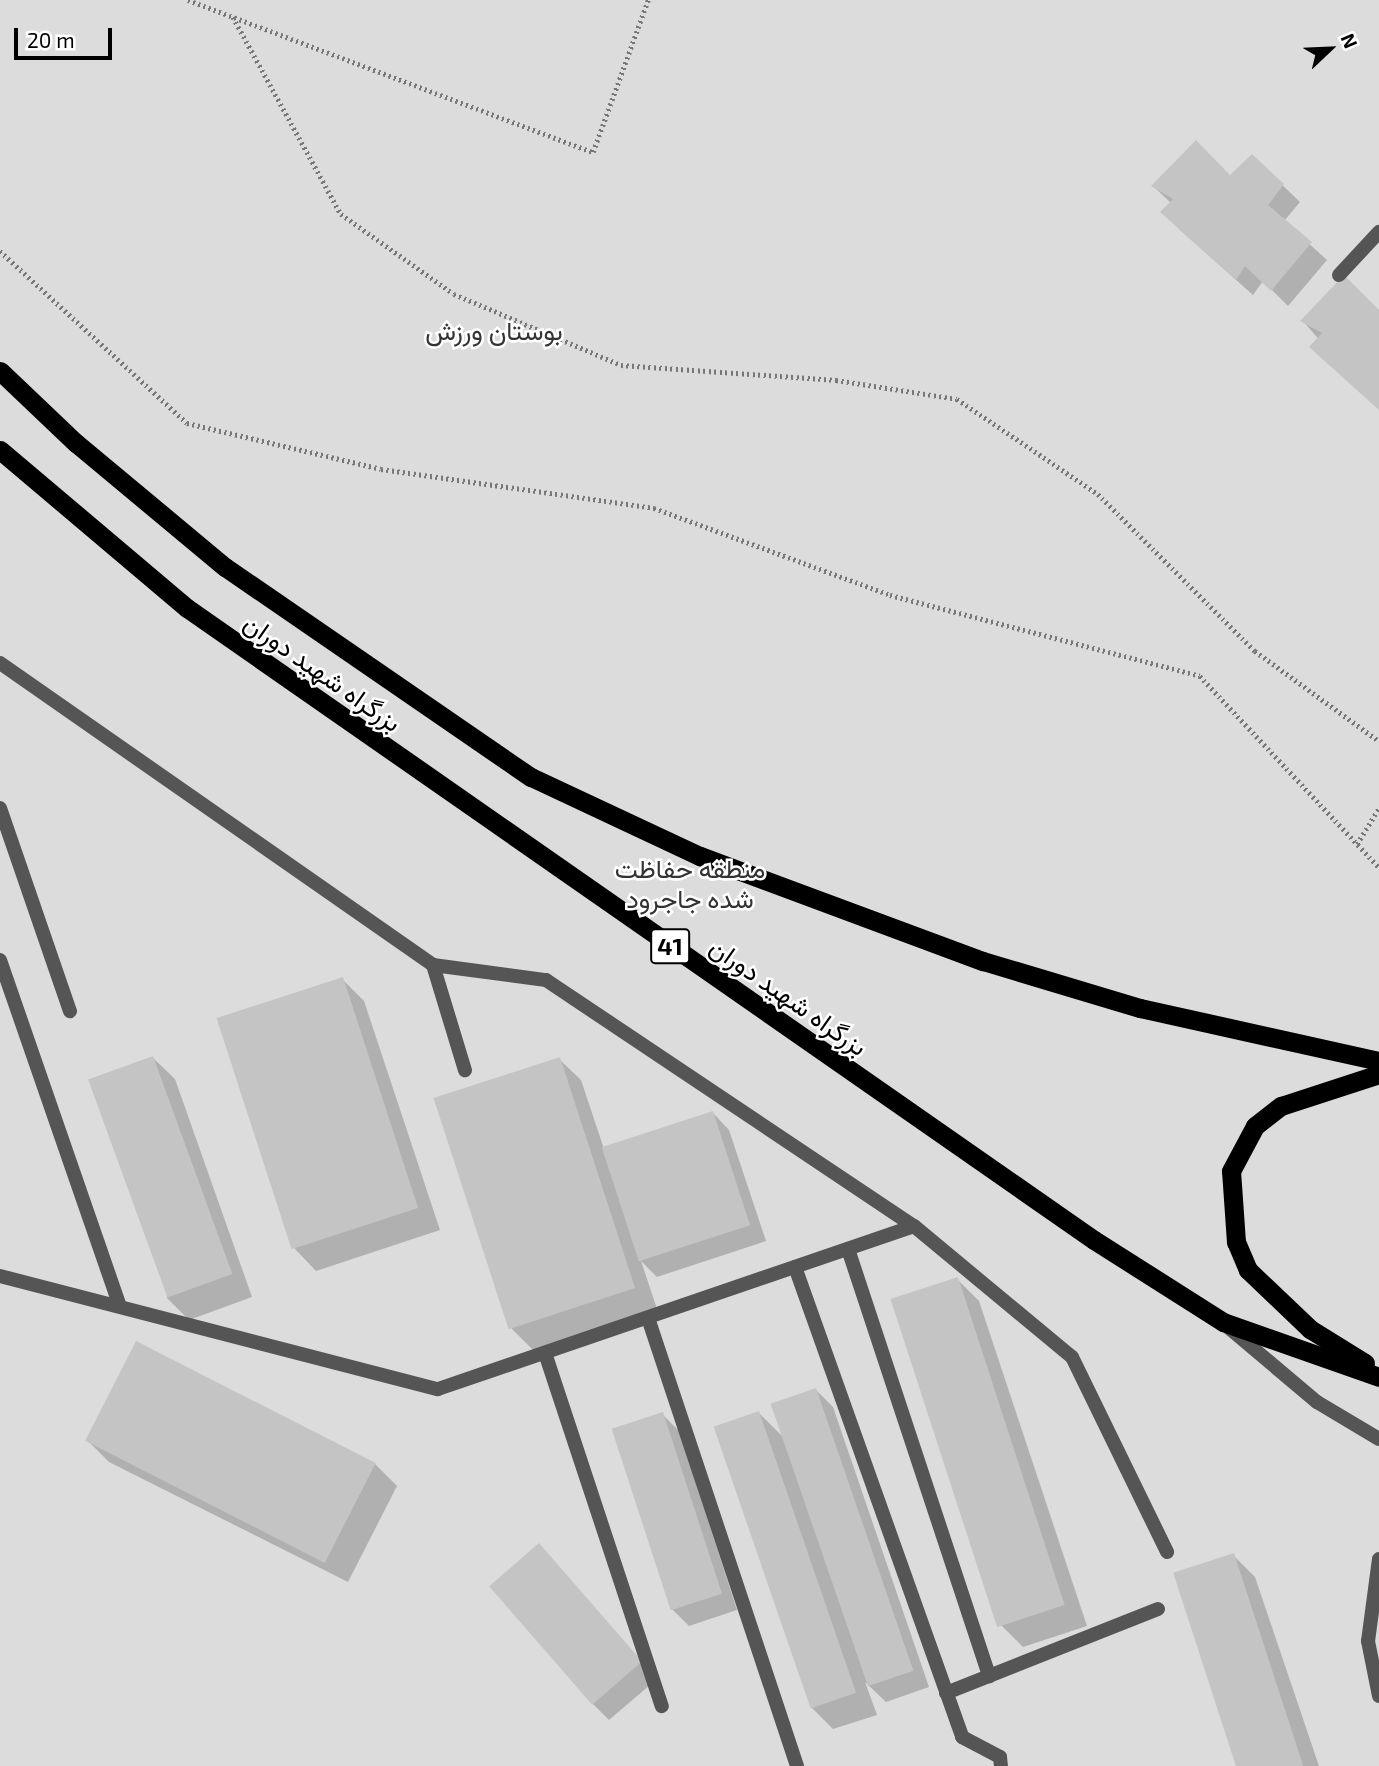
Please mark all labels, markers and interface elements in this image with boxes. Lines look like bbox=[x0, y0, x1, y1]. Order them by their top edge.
scale bar bbox=[18, 14, 116, 58]
north arrow bbox=[1295, 14, 1365, 84]
text: 20 m bbox=[27, 27, 75, 52]
text: N bbox=[1337, 30, 1363, 51]
park label: بوستان ورزش bbox=[425, 314, 563, 346]
street label: بزرگراه شهید دوران bbox=[238, 606, 408, 738]
park label: منطقه حفاظت شده جاجرود bbox=[615, 852, 765, 914]
road number: 41 bbox=[649, 926, 691, 966]
street label: بزرگراه شهید دوران bbox=[704, 930, 874, 1062]

